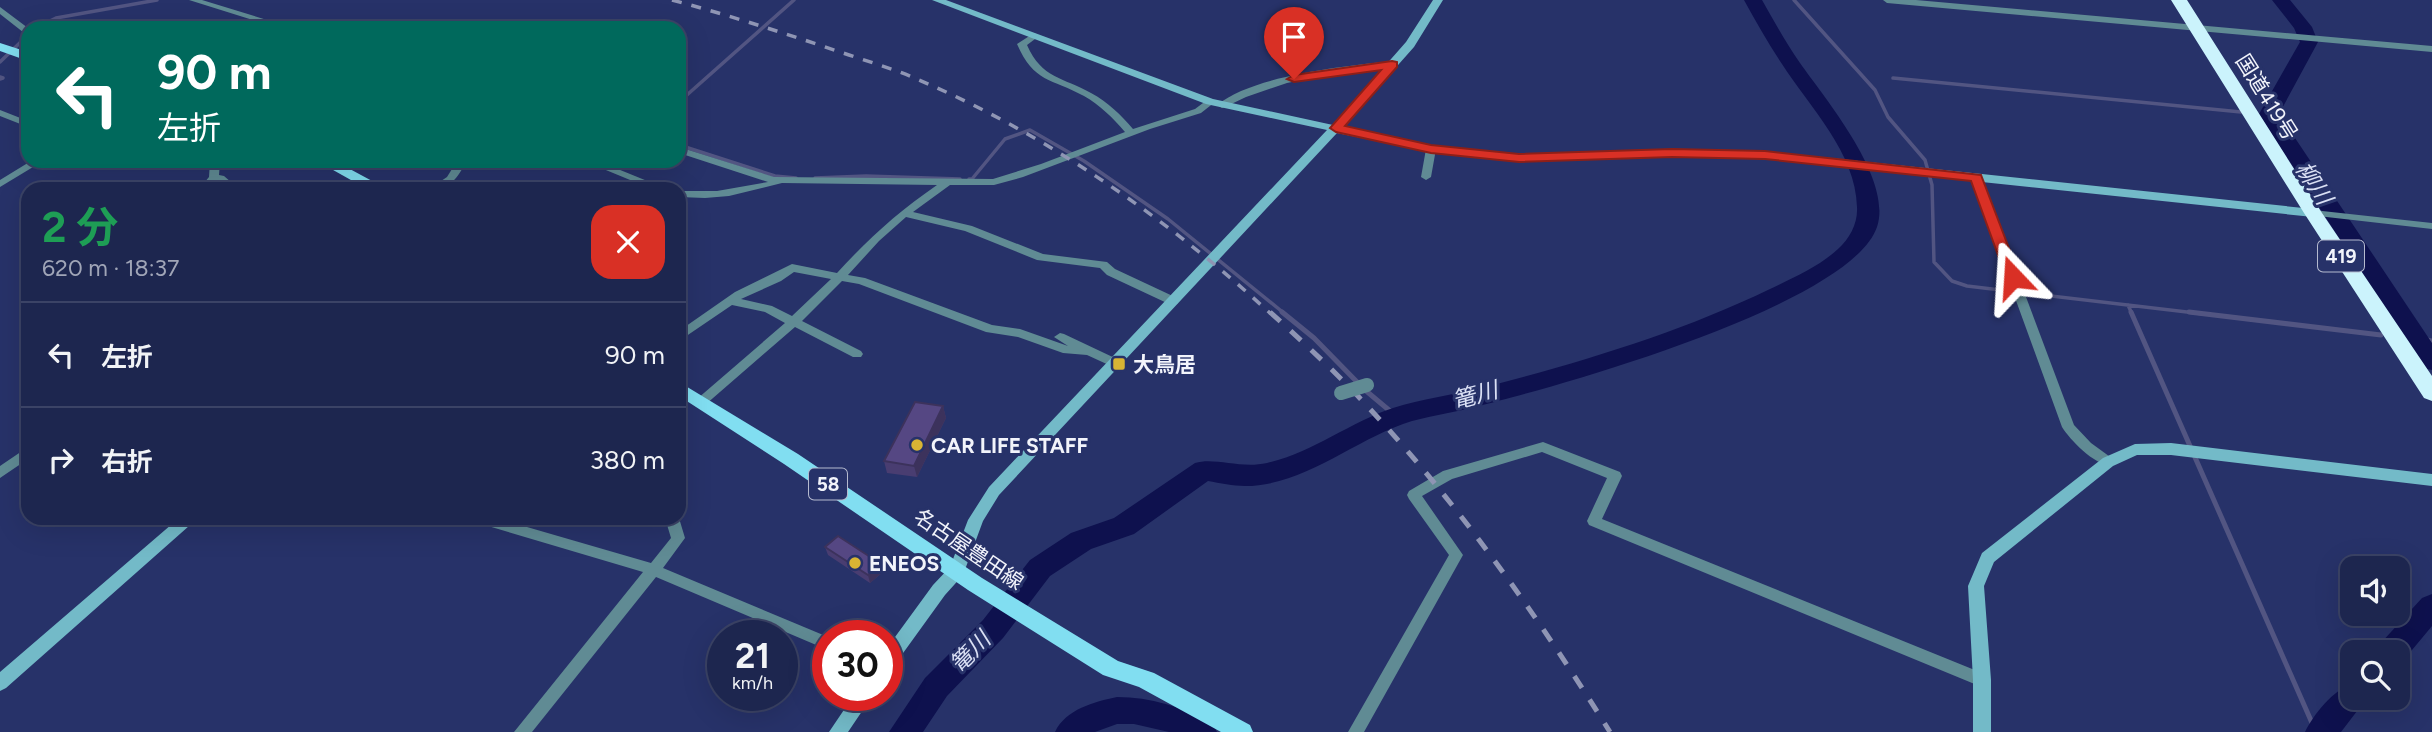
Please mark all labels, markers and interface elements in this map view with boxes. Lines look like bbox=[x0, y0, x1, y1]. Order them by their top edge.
pin bbox=[1264, 7, 1324, 79]
icon: arrive bbox=[1275, 18, 1313, 56]
text: 90 m bbox=[157, 42, 272, 101]
icon: left bbox=[42, 49, 133, 140]
street label: 国道419号 bbox=[2231, 49, 2303, 145]
text: 左折 bbox=[157, 109, 221, 147]
water label: 柳川 bbox=[2290, 156, 2340, 212]
text: 2 分 bbox=[42, 202, 118, 253]
button: close bbox=[591, 205, 665, 279]
position arrow bbox=[1976, 240, 2050, 314]
road number: 419 bbox=[2318, 240, 2364, 272]
text: 620 m · 18:37 bbox=[42, 254, 179, 282]
icon: left bbox=[42, 336, 80, 374]
text: 90 m bbox=[605, 339, 665, 371]
text: 左折 bbox=[101, 341, 153, 373]
place label: 大鳥居 bbox=[1133, 352, 1196, 377]
marker: 大鳥居 bbox=[1111, 356, 1127, 372]
water label: 篭川 bbox=[1449, 375, 1504, 414]
place label: CAR LIFE STAFF bbox=[931, 433, 1088, 458]
marker: CAR LIFE STAFF bbox=[909, 437, 925, 453]
icon: right bbox=[42, 441, 80, 479]
text: 380 m bbox=[590, 444, 665, 476]
text: 右折 bbox=[101, 446, 153, 478]
road number: 58 bbox=[809, 468, 847, 499]
street label: 名古屋豊田線 bbox=[910, 503, 1028, 595]
place label: ENEOS bbox=[869, 551, 939, 576]
marker: ENEOS bbox=[847, 555, 863, 571]
map controls bbox=[2340, 556, 2410, 710]
button: sound bbox=[2340, 556, 2410, 626]
speed limit sign: 30 bbox=[812, 620, 903, 711]
water label: 篭川 bbox=[944, 624, 998, 678]
text: 21 bbox=[735, 635, 770, 677]
button: search bbox=[2340, 640, 2410, 710]
text: km/h bbox=[732, 672, 773, 694]

